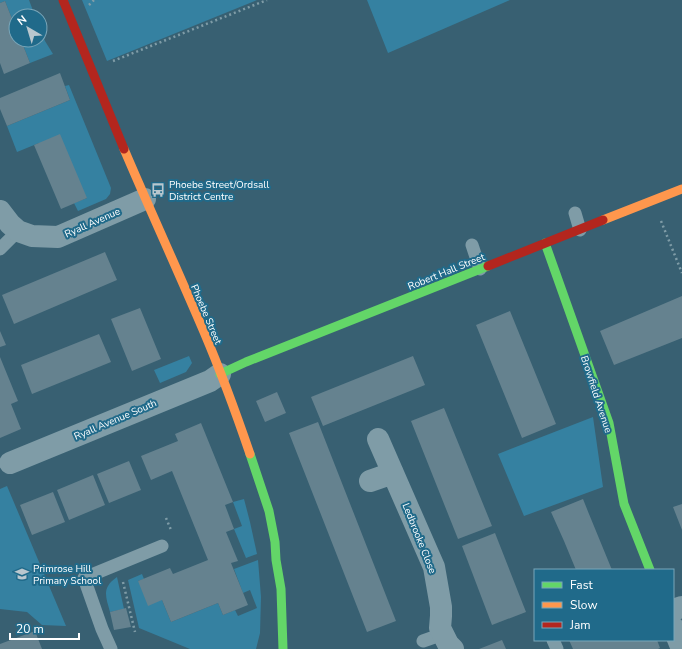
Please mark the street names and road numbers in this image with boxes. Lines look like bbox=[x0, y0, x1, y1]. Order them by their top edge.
street label: Ryall Avenue bbox=[62, 204, 122, 241]
street label: Robert Hall Street bbox=[406, 250, 487, 294]
street label: Phoebe Street bbox=[187, 282, 225, 347]
street label: Browfield Avenue bbox=[577, 354, 615, 435]
street label: Ryall Avenue South bbox=[72, 396, 159, 444]
street label: Ledbrooke Close bbox=[399, 501, 440, 576]

